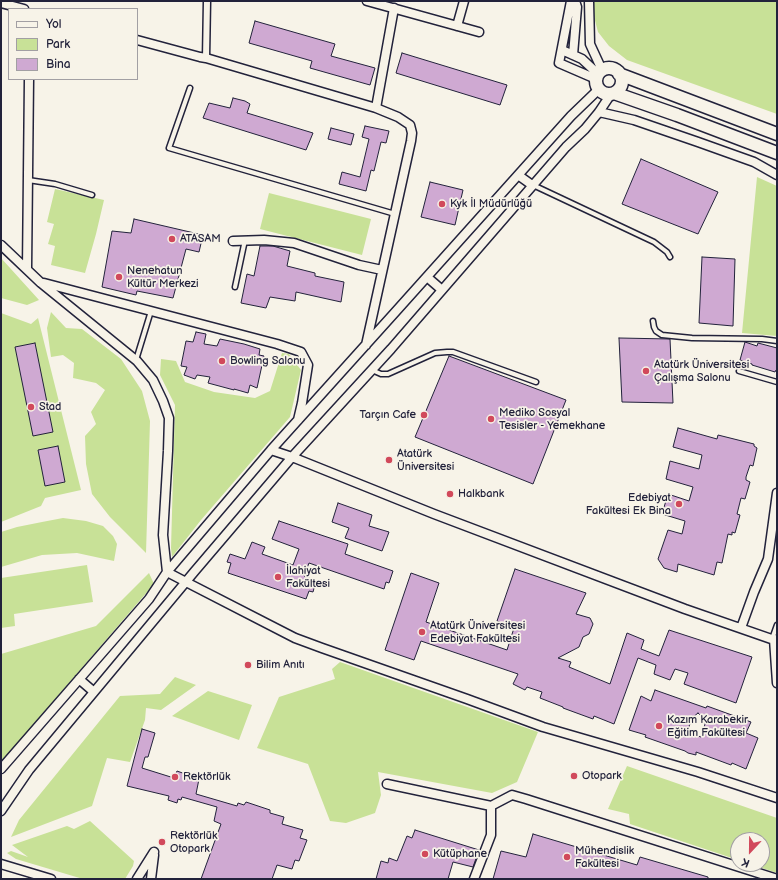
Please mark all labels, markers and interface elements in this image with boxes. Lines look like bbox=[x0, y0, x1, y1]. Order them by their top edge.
legend bbox=[8, 8, 138, 80]
text: Yol bbox=[46, 17, 61, 32]
text: Park bbox=[46, 37, 70, 52]
text: Bina bbox=[46, 57, 71, 72]
place label: Kyk İl Müdürlüğü bbox=[450, 197, 532, 211]
marker: Kyk İl Müdürlüğü bbox=[437, 199, 447, 209]
place label: ATASAM bbox=[180, 232, 221, 246]
marker: ATASAM bbox=[167, 234, 177, 244]
place label: Nenehatun Kültür Merkezi bbox=[127, 264, 199, 290]
marker: Nenehatun Kültür Merkezi bbox=[114, 272, 124, 282]
place label: Bowling Salonu bbox=[230, 354, 305, 368]
marker: Bowling Salonu bbox=[217, 356, 227, 366]
place label: Atatürk Üniversitesi Çalışma Salonu bbox=[654, 358, 749, 384]
marker: Atatürk Üniversitesi Çalışma Salonu bbox=[641, 366, 651, 376]
place label: Stad bbox=[39, 400, 61, 414]
marker: Stad bbox=[26, 402, 36, 412]
place label: Mediko Sosyal Tesisler - Yemekhane bbox=[499, 406, 605, 432]
place label: Tarçın Cafe bbox=[359, 408, 416, 422]
marker: Tarçın Cafe bbox=[419, 410, 429, 420]
marker: Mediko Sosyal Tesisler - Yemekhane bbox=[486, 414, 496, 424]
place label: Atatürk Üniversitesi bbox=[397, 447, 454, 473]
marker: Atatürk Üniversitesi bbox=[384, 455, 394, 465]
place label: Halkbank bbox=[458, 487, 504, 501]
marker: Halkbank bbox=[445, 489, 455, 499]
place label: Edebiyat Fakültesi Ek Bina bbox=[586, 491, 671, 517]
marker: Edebiyat Fakültesi Ek Bina bbox=[674, 499, 684, 509]
place label: İlahiyat Fakültesi bbox=[286, 564, 330, 590]
marker: İlahiyat Fakültesi bbox=[273, 572, 283, 582]
place label: Atatürk Üniversitesi Edebiyat Fakültesi bbox=[430, 619, 525, 645]
marker: Atatürk Üniversitesi Edebiyat Fakültesi bbox=[417, 627, 427, 637]
place label: Bilim Anıtı bbox=[256, 658, 305, 672]
marker: Bilim Anıtı bbox=[243, 660, 253, 670]
place label: Kazım Karabekir Eğitim Fakültesi bbox=[667, 713, 748, 739]
marker: Kazım Karabekir Eğitim Fakültesi bbox=[654, 721, 664, 731]
place label: Otopark bbox=[582, 769, 622, 783]
place label: Rektörlük bbox=[183, 770, 230, 784]
marker: Otopark bbox=[569, 771, 579, 781]
marker: Rektörlük bbox=[170, 772, 180, 782]
place label: Rektörlük Otopark bbox=[170, 829, 217, 855]
north arrow bbox=[730, 832, 770, 872]
marker: Rektörlük Otopark bbox=[157, 837, 167, 847]
place label: Mühendislik Fakültesi bbox=[575, 844, 634, 870]
place label: Kütüphane bbox=[433, 847, 487, 861]
marker: Kütüphane bbox=[420, 849, 430, 859]
marker: Mühendislik Fakültesi bbox=[562, 852, 572, 862]
text: K bbox=[740, 855, 752, 870]

